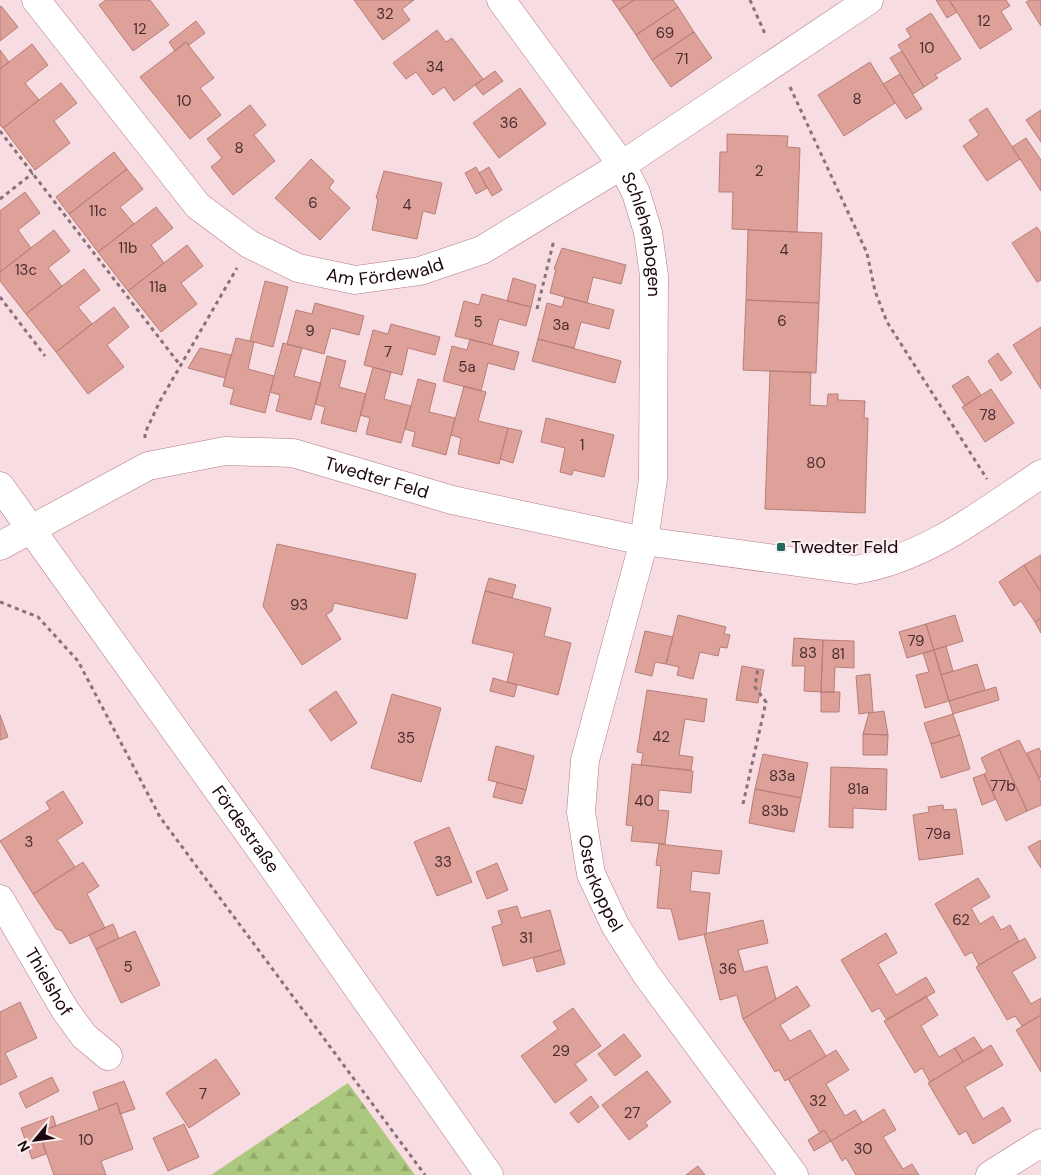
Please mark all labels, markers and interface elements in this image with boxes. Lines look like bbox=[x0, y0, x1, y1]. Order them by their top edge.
house number: 32 bbox=[376, 4, 394, 24]
house number: 12 bbox=[977, 11, 991, 31]
house number: 12 bbox=[133, 19, 147, 39]
house number: 69 bbox=[656, 23, 674, 43]
house number: 10 bbox=[920, 38, 934, 58]
house number: 71 bbox=[676, 49, 688, 69]
house number: 34 bbox=[426, 57, 444, 77]
house number: 8 bbox=[852, 89, 862, 109]
house number: 10 bbox=[177, 91, 191, 111]
house number: 36 bbox=[500, 113, 518, 133]
house number: 8 bbox=[234, 138, 244, 158]
house number: 2 bbox=[755, 161, 763, 181]
street label: Schlehenbogen bbox=[615, 168, 666, 297]
house number: 6 bbox=[308, 193, 318, 213]
house number: 4 bbox=[402, 195, 412, 215]
house number: 11c bbox=[89, 201, 107, 221]
house number: 11b bbox=[119, 238, 137, 258]
house number: 4 bbox=[779, 240, 789, 260]
street label: Am Fördewald bbox=[324, 252, 447, 292]
house number: 13c bbox=[15, 260, 37, 280]
house number: 11a bbox=[149, 277, 167, 297]
house number: 6 bbox=[777, 311, 787, 331]
house number: 5 bbox=[473, 312, 483, 332]
house number: 3a bbox=[552, 315, 570, 335]
house number: 9 bbox=[305, 321, 315, 341]
house number: 7 bbox=[384, 342, 392, 362]
house number: 5a bbox=[458, 357, 476, 377]
house number: 78 bbox=[980, 405, 996, 425]
house number: 1 bbox=[580, 435, 584, 455]
street label: Twedter Feld bbox=[322, 451, 432, 504]
house number: 80 bbox=[806, 453, 826, 473]
place label: Twedter Feld bbox=[791, 535, 898, 559]
marker: Twedter Feld bbox=[775, 541, 787, 553]
house number: 93 bbox=[290, 595, 308, 615]
house number: 79 bbox=[907, 631, 925, 651]
house number: 83 bbox=[799, 643, 817, 663]
house number: 81 bbox=[831, 644, 845, 664]
house number: 42 bbox=[652, 727, 670, 747]
house number: 35 bbox=[397, 728, 415, 748]
house number: 83a bbox=[769, 766, 795, 786]
house number: 77b bbox=[990, 776, 1016, 796]
house number: 81a bbox=[847, 779, 869, 799]
street label: Fördestraße bbox=[206, 781, 285, 877]
house number: 40 bbox=[634, 791, 654, 811]
house number: 83b bbox=[761, 801, 789, 821]
house number: 79a bbox=[925, 824, 951, 844]
house number: 3 bbox=[25, 832, 33, 852]
street label: Osterkoppel bbox=[573, 833, 628, 937]
house number: 33 bbox=[434, 852, 452, 872]
house number: 62 bbox=[952, 910, 970, 930]
house number: 31 bbox=[519, 928, 533, 948]
street label: Thielshof bbox=[19, 943, 78, 1021]
house number: 5 bbox=[123, 957, 133, 977]
house number: 36 bbox=[719, 959, 737, 979]
house number: 29 bbox=[552, 1041, 570, 1061]
house number: 7 bbox=[199, 1084, 207, 1104]
house number: 32 bbox=[809, 1091, 827, 1111]
house number: 27 bbox=[624, 1103, 640, 1123]
north arrow bbox=[10, 1115, 60, 1165]
house number: 10 bbox=[79, 1130, 93, 1150]
text: N bbox=[13, 1137, 34, 1155]
house number: 30 bbox=[853, 1139, 873, 1159]

